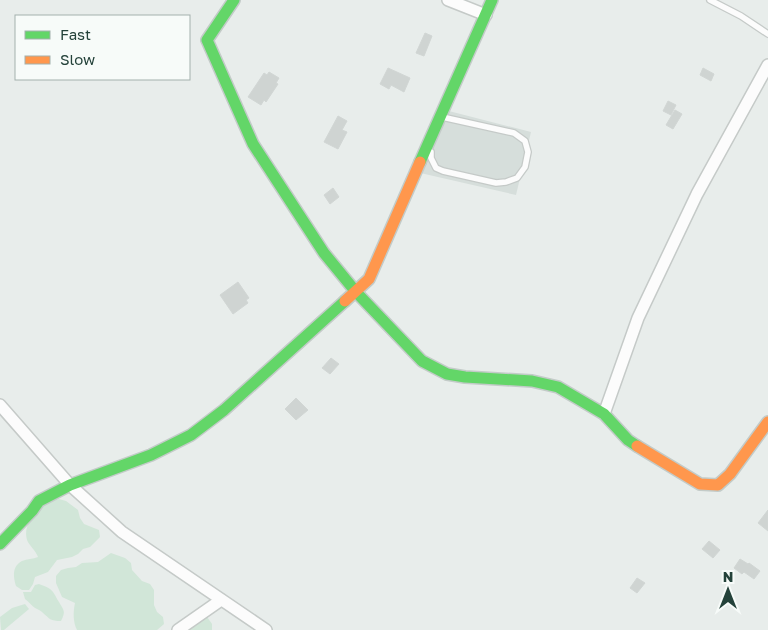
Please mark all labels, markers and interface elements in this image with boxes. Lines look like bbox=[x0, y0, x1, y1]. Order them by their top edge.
legend bbox=[15, 15, 190, 80]
text: Fast bbox=[60, 25, 91, 43]
text: Slow bbox=[60, 50, 95, 68]
north arrow bbox=[703, 565, 753, 615]
text: N bbox=[723, 568, 733, 585]

